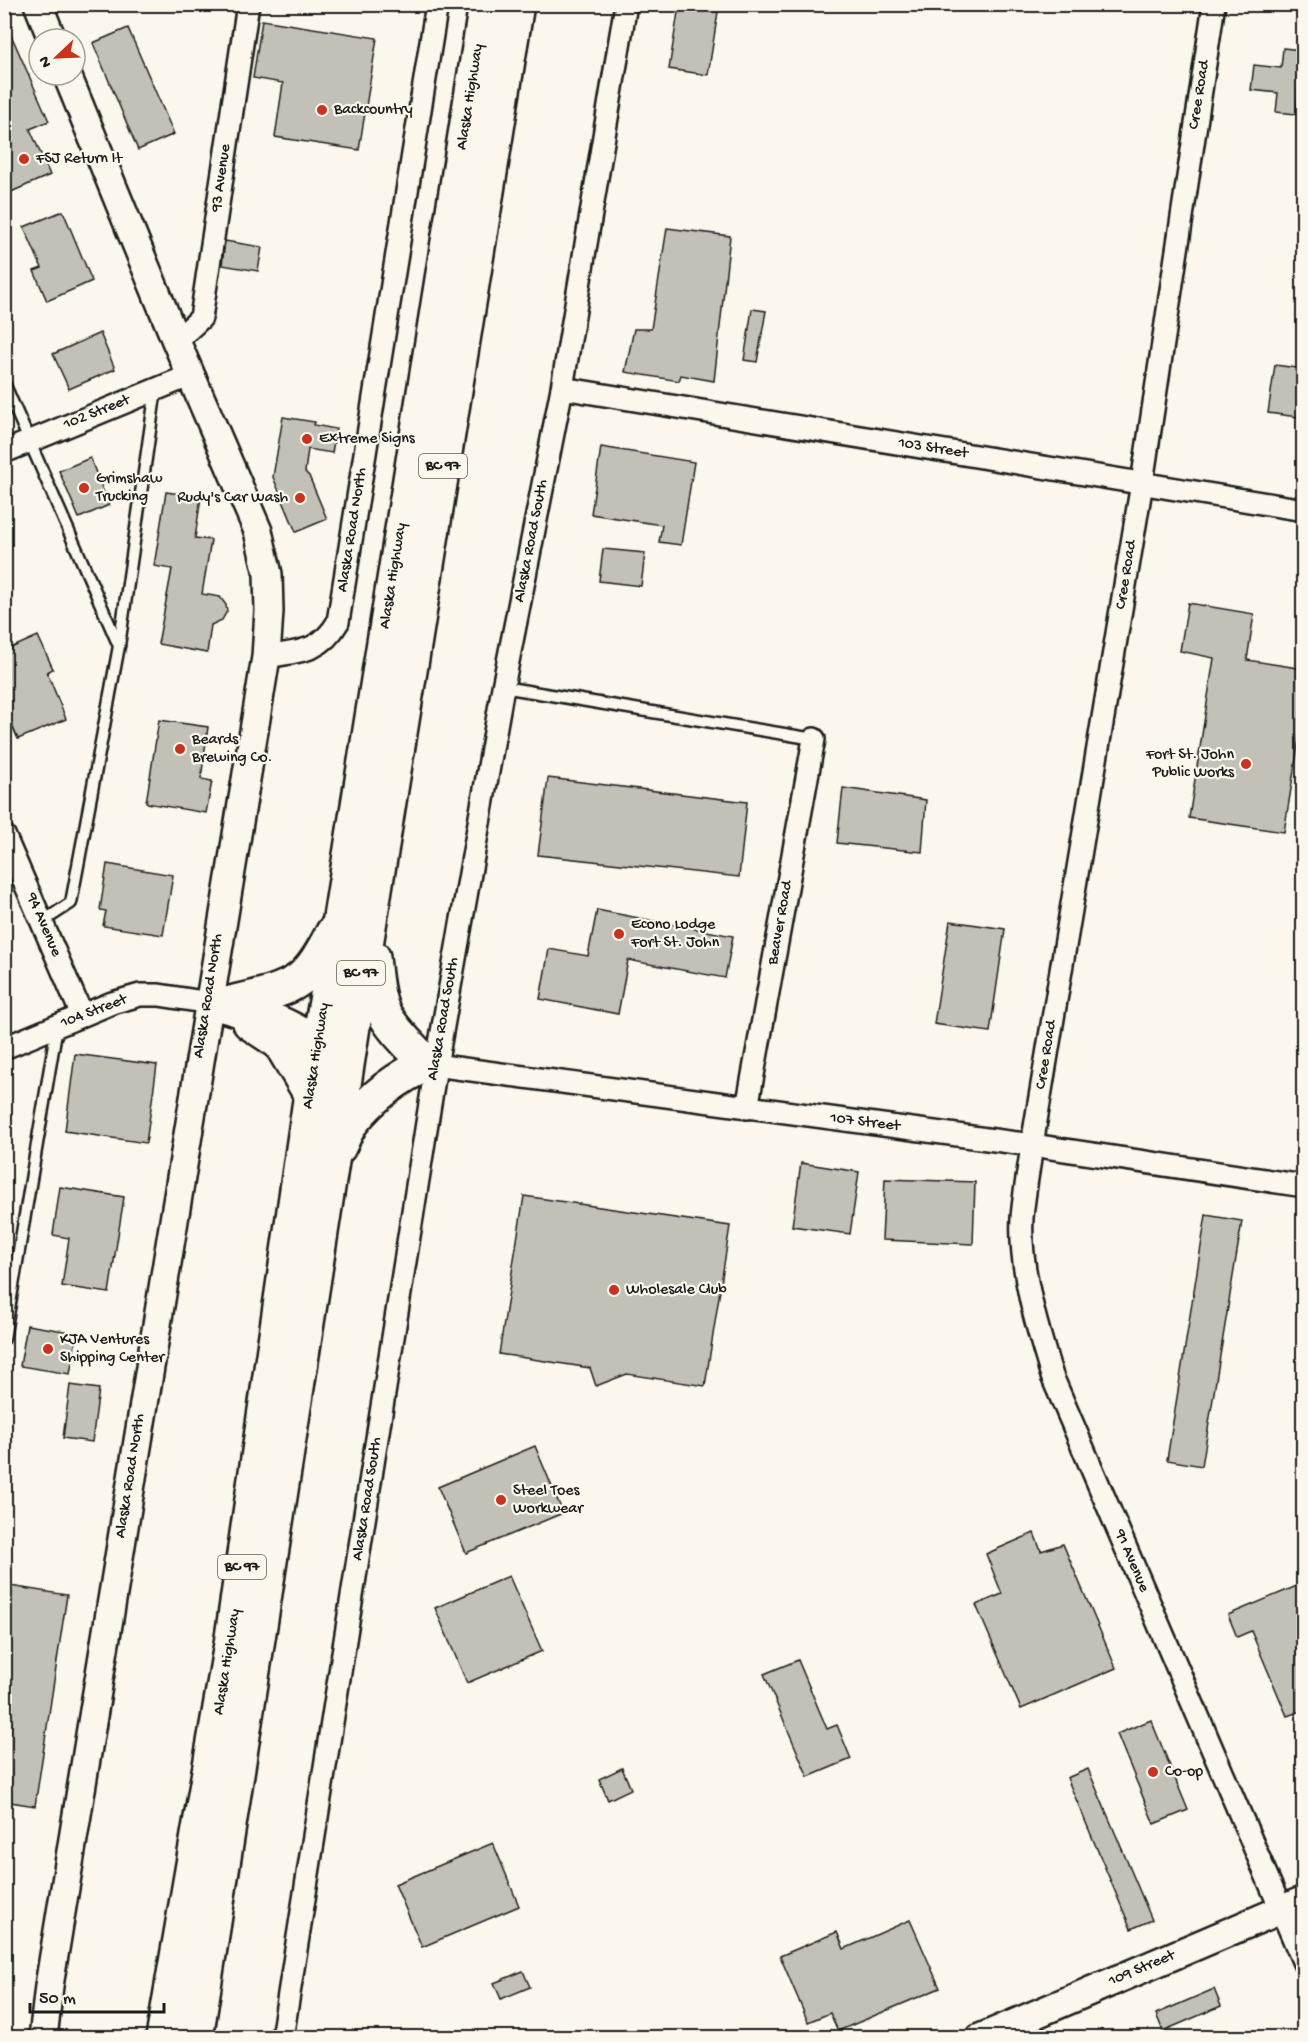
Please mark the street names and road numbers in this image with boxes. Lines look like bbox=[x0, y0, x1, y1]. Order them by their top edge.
street label: Alaska Highway bbox=[453, 43, 489, 151]
street label: Cree Road bbox=[1185, 58, 1215, 131]
street label: 93 Avenue bbox=[208, 142, 236, 214]
street label: 102 Street bbox=[60, 391, 134, 435]
street label: 103 Street bbox=[896, 434, 971, 464]
road number: BC 97 bbox=[419, 454, 467, 478]
street label: Alaska Road North bbox=[334, 466, 372, 594]
street label: Alaska Road South bbox=[511, 478, 553, 604]
street label: Alaska Highway bbox=[376, 522, 412, 630]
street label: Cree Road bbox=[1112, 538, 1142, 611]
street label: Beaver Road bbox=[764, 878, 798, 968]
street label: 94 Avenue bbox=[21, 889, 65, 960]
street label: Alaska Road North bbox=[190, 932, 228, 1060]
street label: Alaska Road South bbox=[424, 956, 464, 1082]
road number: BC 97 bbox=[337, 961, 385, 985]
street label: 104 Street bbox=[57, 990, 131, 1034]
street label: Alaska Highway bbox=[299, 1002, 335, 1110]
street label: Cree Road bbox=[1032, 1018, 1062, 1091]
street label: 107 Street bbox=[828, 1109, 903, 1137]
street label: Alaska Road North bbox=[112, 1412, 150, 1540]
street label: Alaska Road South bbox=[349, 1436, 387, 1562]
street label: 91 Avenue bbox=[1109, 1526, 1153, 1596]
road number: BC 97 bbox=[218, 1555, 266, 1579]
street label: Alaska Highway bbox=[210, 1608, 246, 1716]
street label: 109 Street bbox=[1105, 1946, 1179, 1992]

